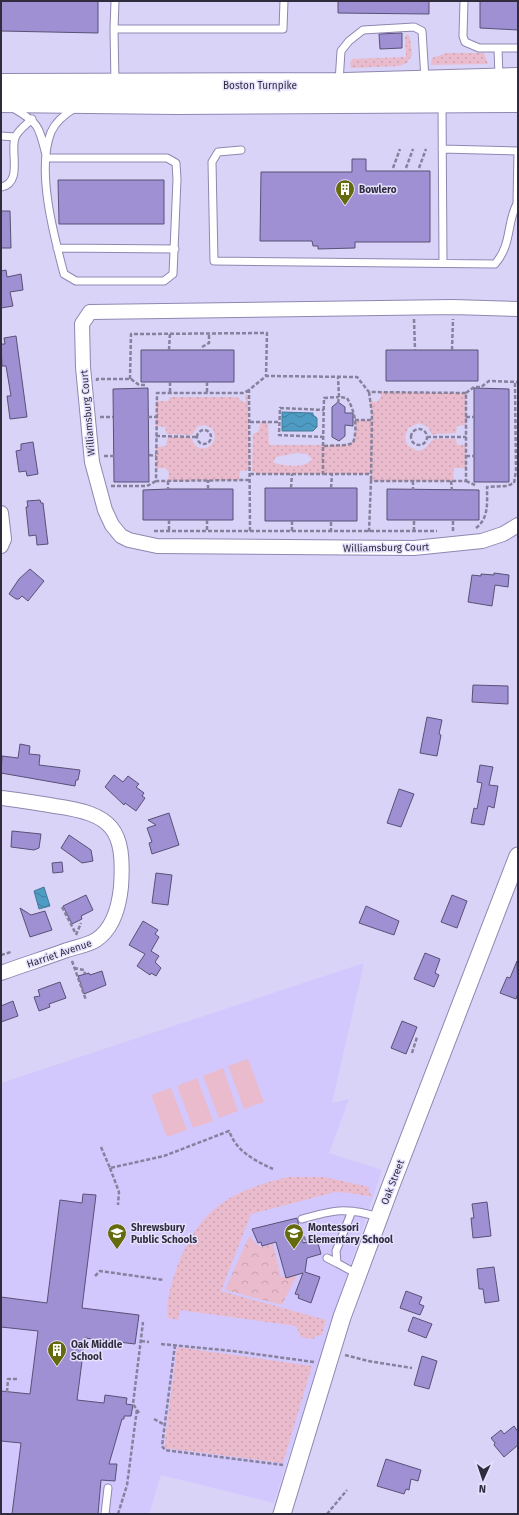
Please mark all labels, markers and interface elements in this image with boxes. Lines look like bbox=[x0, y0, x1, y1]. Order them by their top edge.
street label: Boston Turnpike bbox=[223, 80, 297, 92]
building icon: Bowlero bbox=[334, 178, 356, 206]
place label: Bowlero bbox=[359, 184, 397, 196]
street label: Williamsburg Court bbox=[78, 369, 98, 456]
street label: Williamsburg Court bbox=[343, 541, 430, 555]
street label: Harriet Avenue bbox=[25, 937, 93, 971]
street label: Oak Street bbox=[379, 1158, 407, 1207]
school or university icon: Shrewsbury Public Schools bbox=[106, 1222, 128, 1250]
place label: Shrewsbury Public Schools bbox=[131, 1222, 197, 1246]
school or university icon: Montessori Elementary School bbox=[283, 1222, 305, 1250]
place label: Montessori Elementary School bbox=[308, 1222, 393, 1246]
building icon: Oak Middle School bbox=[46, 1339, 68, 1367]
place label: Oak Middle School bbox=[71, 1339, 123, 1363]
north arrow bbox=[463, 1459, 503, 1499]
text: N bbox=[479, 1482, 486, 1495]

